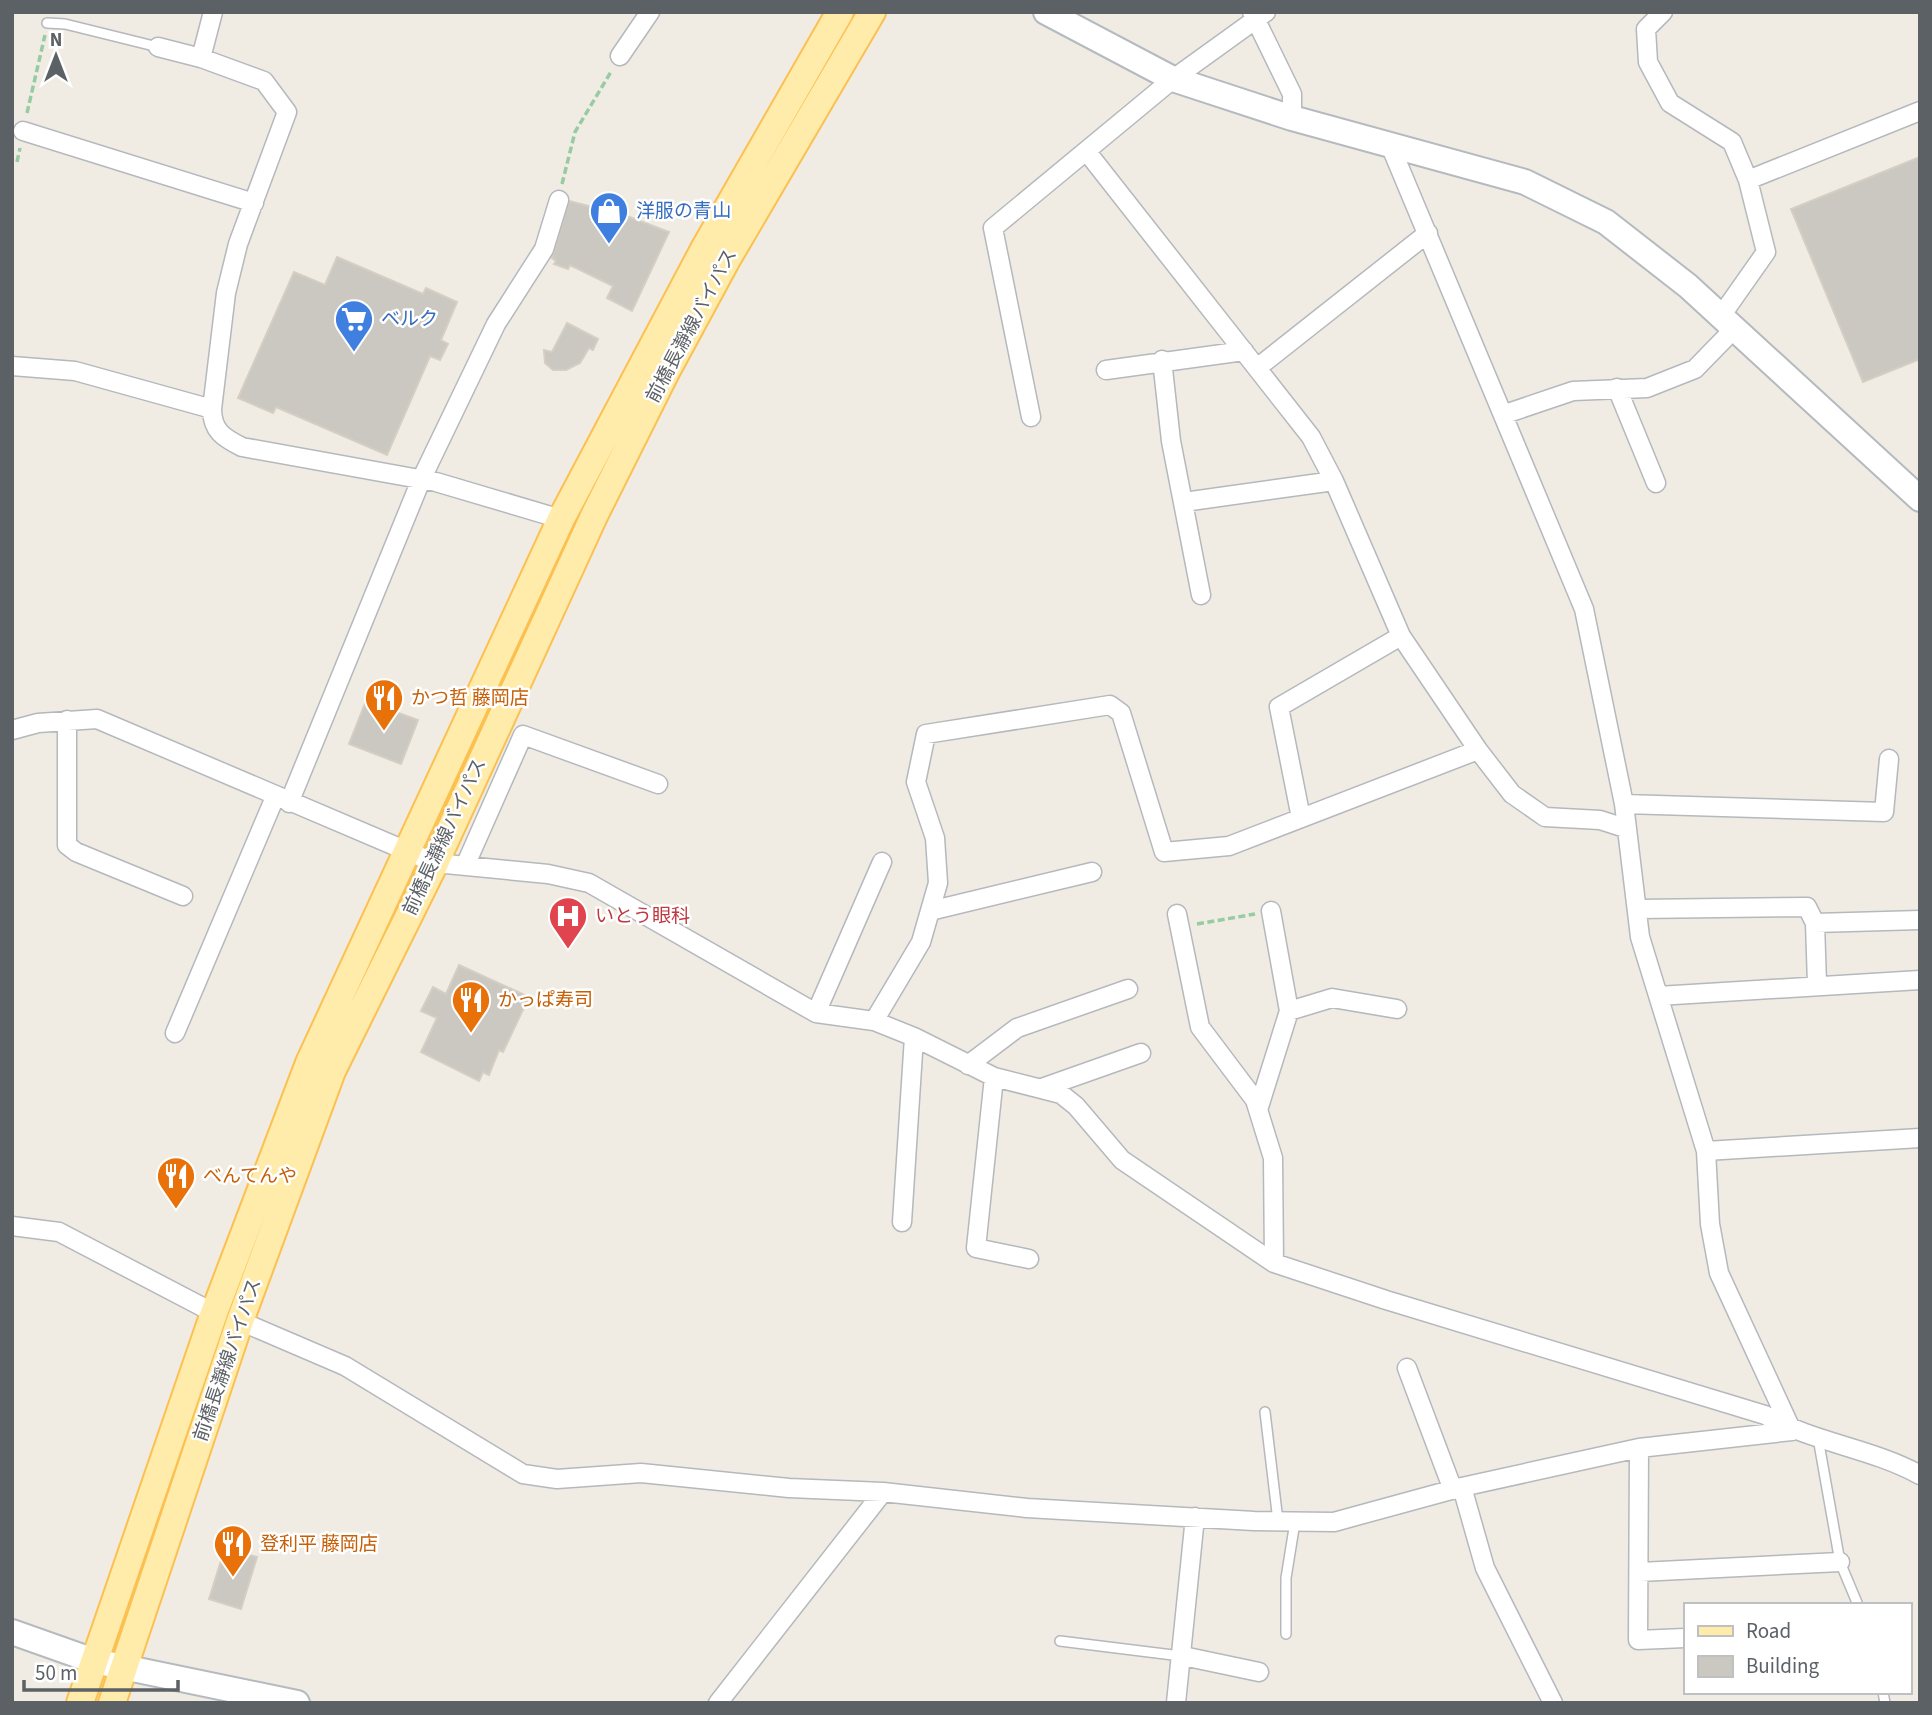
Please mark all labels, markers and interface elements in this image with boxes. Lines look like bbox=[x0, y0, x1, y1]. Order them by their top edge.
north arrow bbox=[21, 21, 91, 91]
text: N bbox=[50, 27, 62, 54]
shop icon: 洋服の青山 bbox=[588, 190, 630, 245]
place label: 洋服の青山 bbox=[636, 198, 731, 225]
street label: 前橋長瀞線バイパス bbox=[640, 244, 744, 408]
supermarket icon: ベルク bbox=[333, 298, 375, 353]
place label: ベルク bbox=[381, 306, 438, 333]
restaurant icon: かつ哲 藤岡店 bbox=[363, 677, 405, 732]
place label: かつ哲 藤岡店 bbox=[411, 685, 529, 712]
street label: 前橋長瀞線バイパス bbox=[397, 754, 493, 920]
hospital icon: いとう眼科 bbox=[547, 895, 589, 950]
place label: いとう眼科 bbox=[595, 903, 690, 930]
restaurant icon: かっぱ寿司 bbox=[450, 979, 492, 1034]
place label: かっぱ寿司 bbox=[498, 987, 593, 1014]
restaurant icon: べんてんや bbox=[155, 1155, 197, 1210]
place label: べんてんや bbox=[203, 1163, 297, 1190]
street label: 前橋長瀞線バイパス bbox=[187, 1275, 269, 1445]
restaurant icon: 登利平 藤岡店 bbox=[212, 1523, 254, 1578]
place label: 登利平 藤岡店 bbox=[260, 1531, 378, 1558]
legend bbox=[1684, 1603, 1911, 1694]
text: Road bbox=[1746, 1616, 1791, 1646]
scale bar bbox=[24, 1648, 178, 1692]
text: Building bbox=[1746, 1651, 1820, 1681]
text: 50 m bbox=[35, 1658, 77, 1688]

